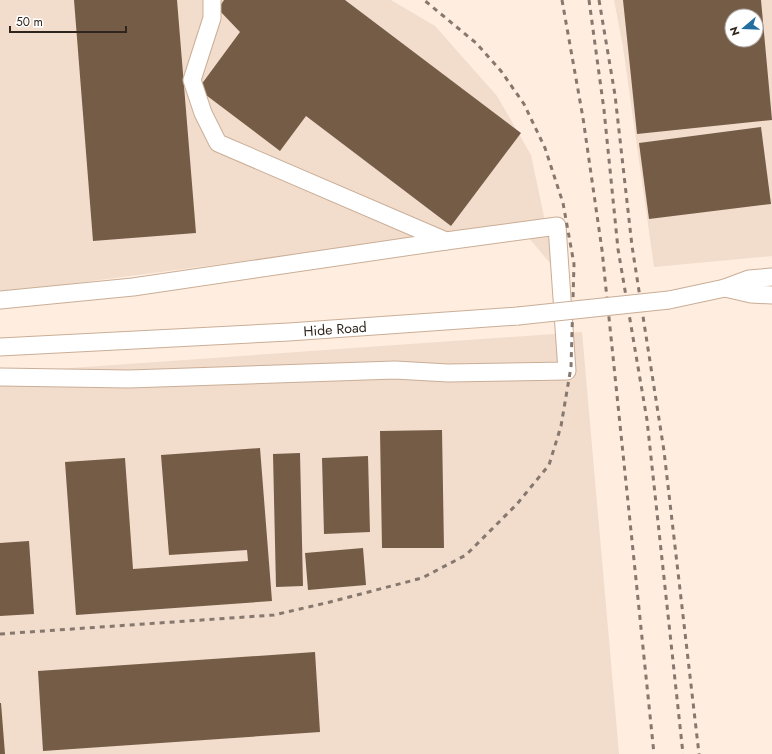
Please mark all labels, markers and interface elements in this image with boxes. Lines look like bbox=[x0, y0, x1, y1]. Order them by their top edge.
scale bar bbox=[10, 8, 126, 34]
north arrow bbox=[724, 8, 764, 48]
text: 50 m bbox=[16, 13, 43, 31]
text: N bbox=[726, 25, 744, 38]
street label: Hide Road bbox=[303, 317, 367, 341]

